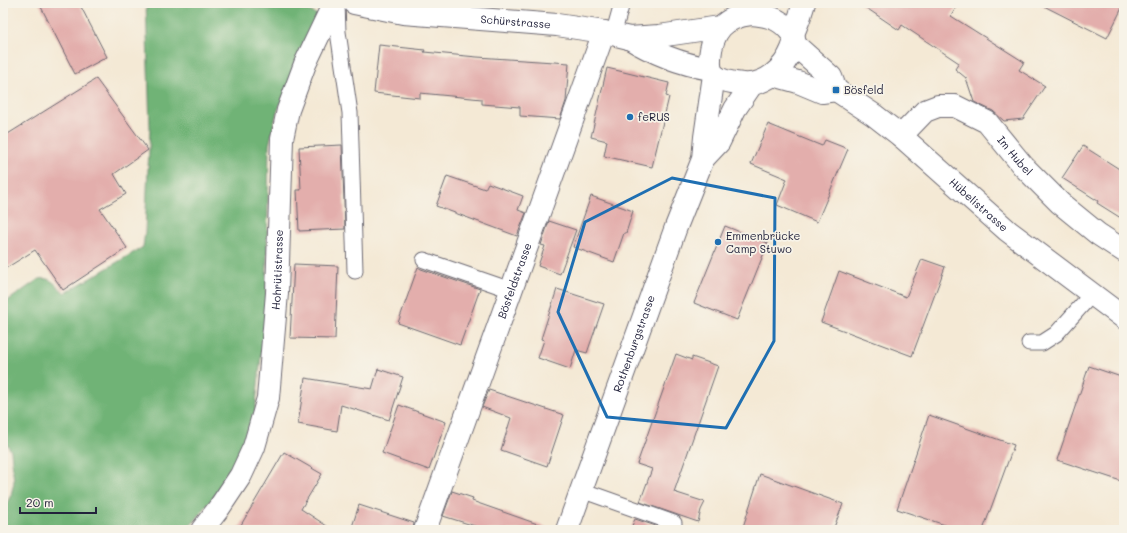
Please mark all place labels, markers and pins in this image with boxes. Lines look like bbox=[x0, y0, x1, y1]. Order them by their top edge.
place label: Bösfeld bbox=[844, 82, 884, 97]
marker: Bösfeld bbox=[831, 85, 841, 95]
place label: feRUS bbox=[638, 109, 670, 124]
marker: feRUS bbox=[625, 112, 635, 122]
place label: Emmenbrücke Camp Stuwo bbox=[726, 228, 801, 256]
marker: Emmenbrücke Camp Stuwo bbox=[713, 237, 723, 247]

